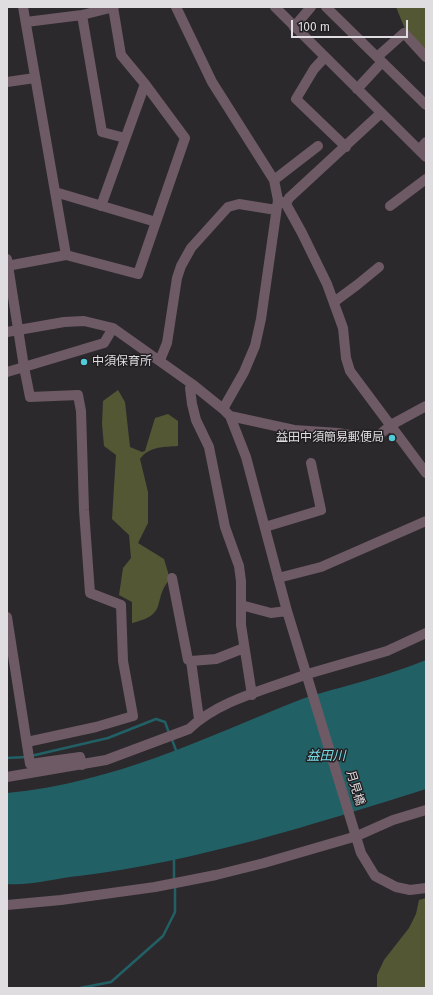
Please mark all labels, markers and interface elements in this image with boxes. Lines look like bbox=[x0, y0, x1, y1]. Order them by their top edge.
scale bar bbox=[293, 12, 410, 38]
text: 100 m bbox=[298, 20, 330, 34]
place label: 中須保育所 bbox=[92, 355, 152, 369]
marker: 中須保育所 bbox=[79, 357, 89, 367]
place label: 益田中須簡易郵便局 bbox=[276, 431, 384, 445]
marker: 益田中須簡易郵便局 bbox=[387, 433, 397, 443]
water label: 益田川 bbox=[307, 748, 345, 764]
street label: 月見橋 bbox=[343, 769, 367, 807]

